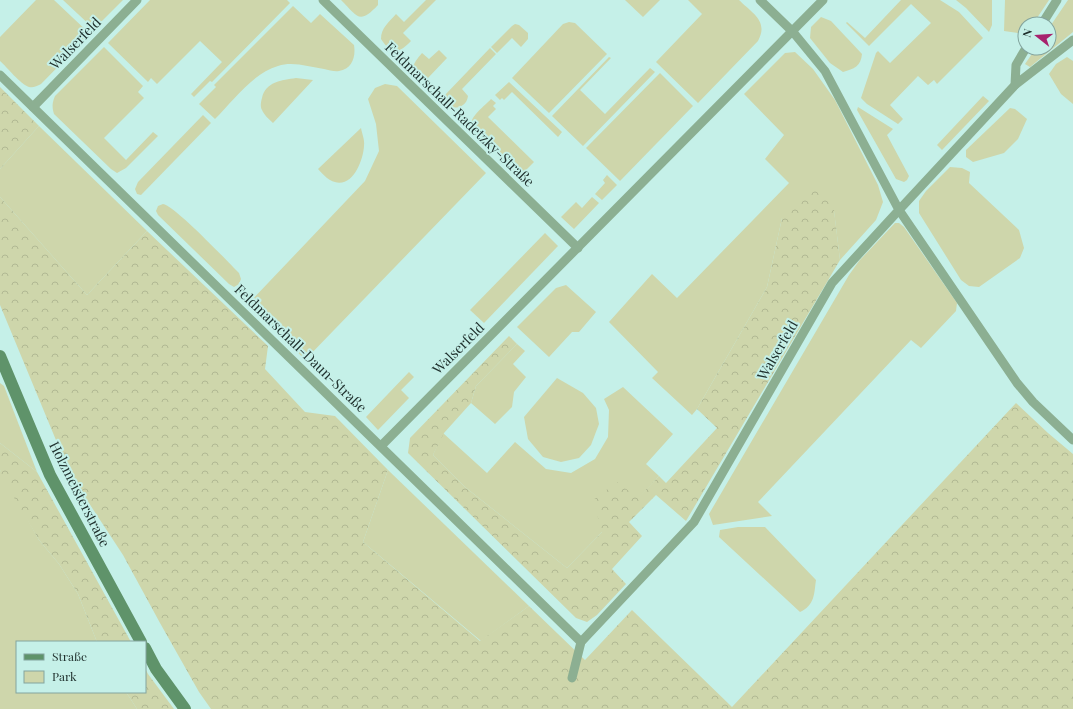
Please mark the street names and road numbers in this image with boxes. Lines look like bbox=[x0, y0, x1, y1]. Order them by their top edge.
street label: Walserfeld bbox=[45, 13, 105, 74]
street label: Feldmarschall-Radetzky-Straße bbox=[381, 37, 539, 191]
street label: Feldmarschall-Daun-Straße bbox=[231, 280, 371, 416]
street label: Walserfeld bbox=[752, 317, 802, 384]
street label: Walserfeld bbox=[427, 318, 488, 379]
street label: Holzmeisterstraße bbox=[45, 438, 115, 550]

